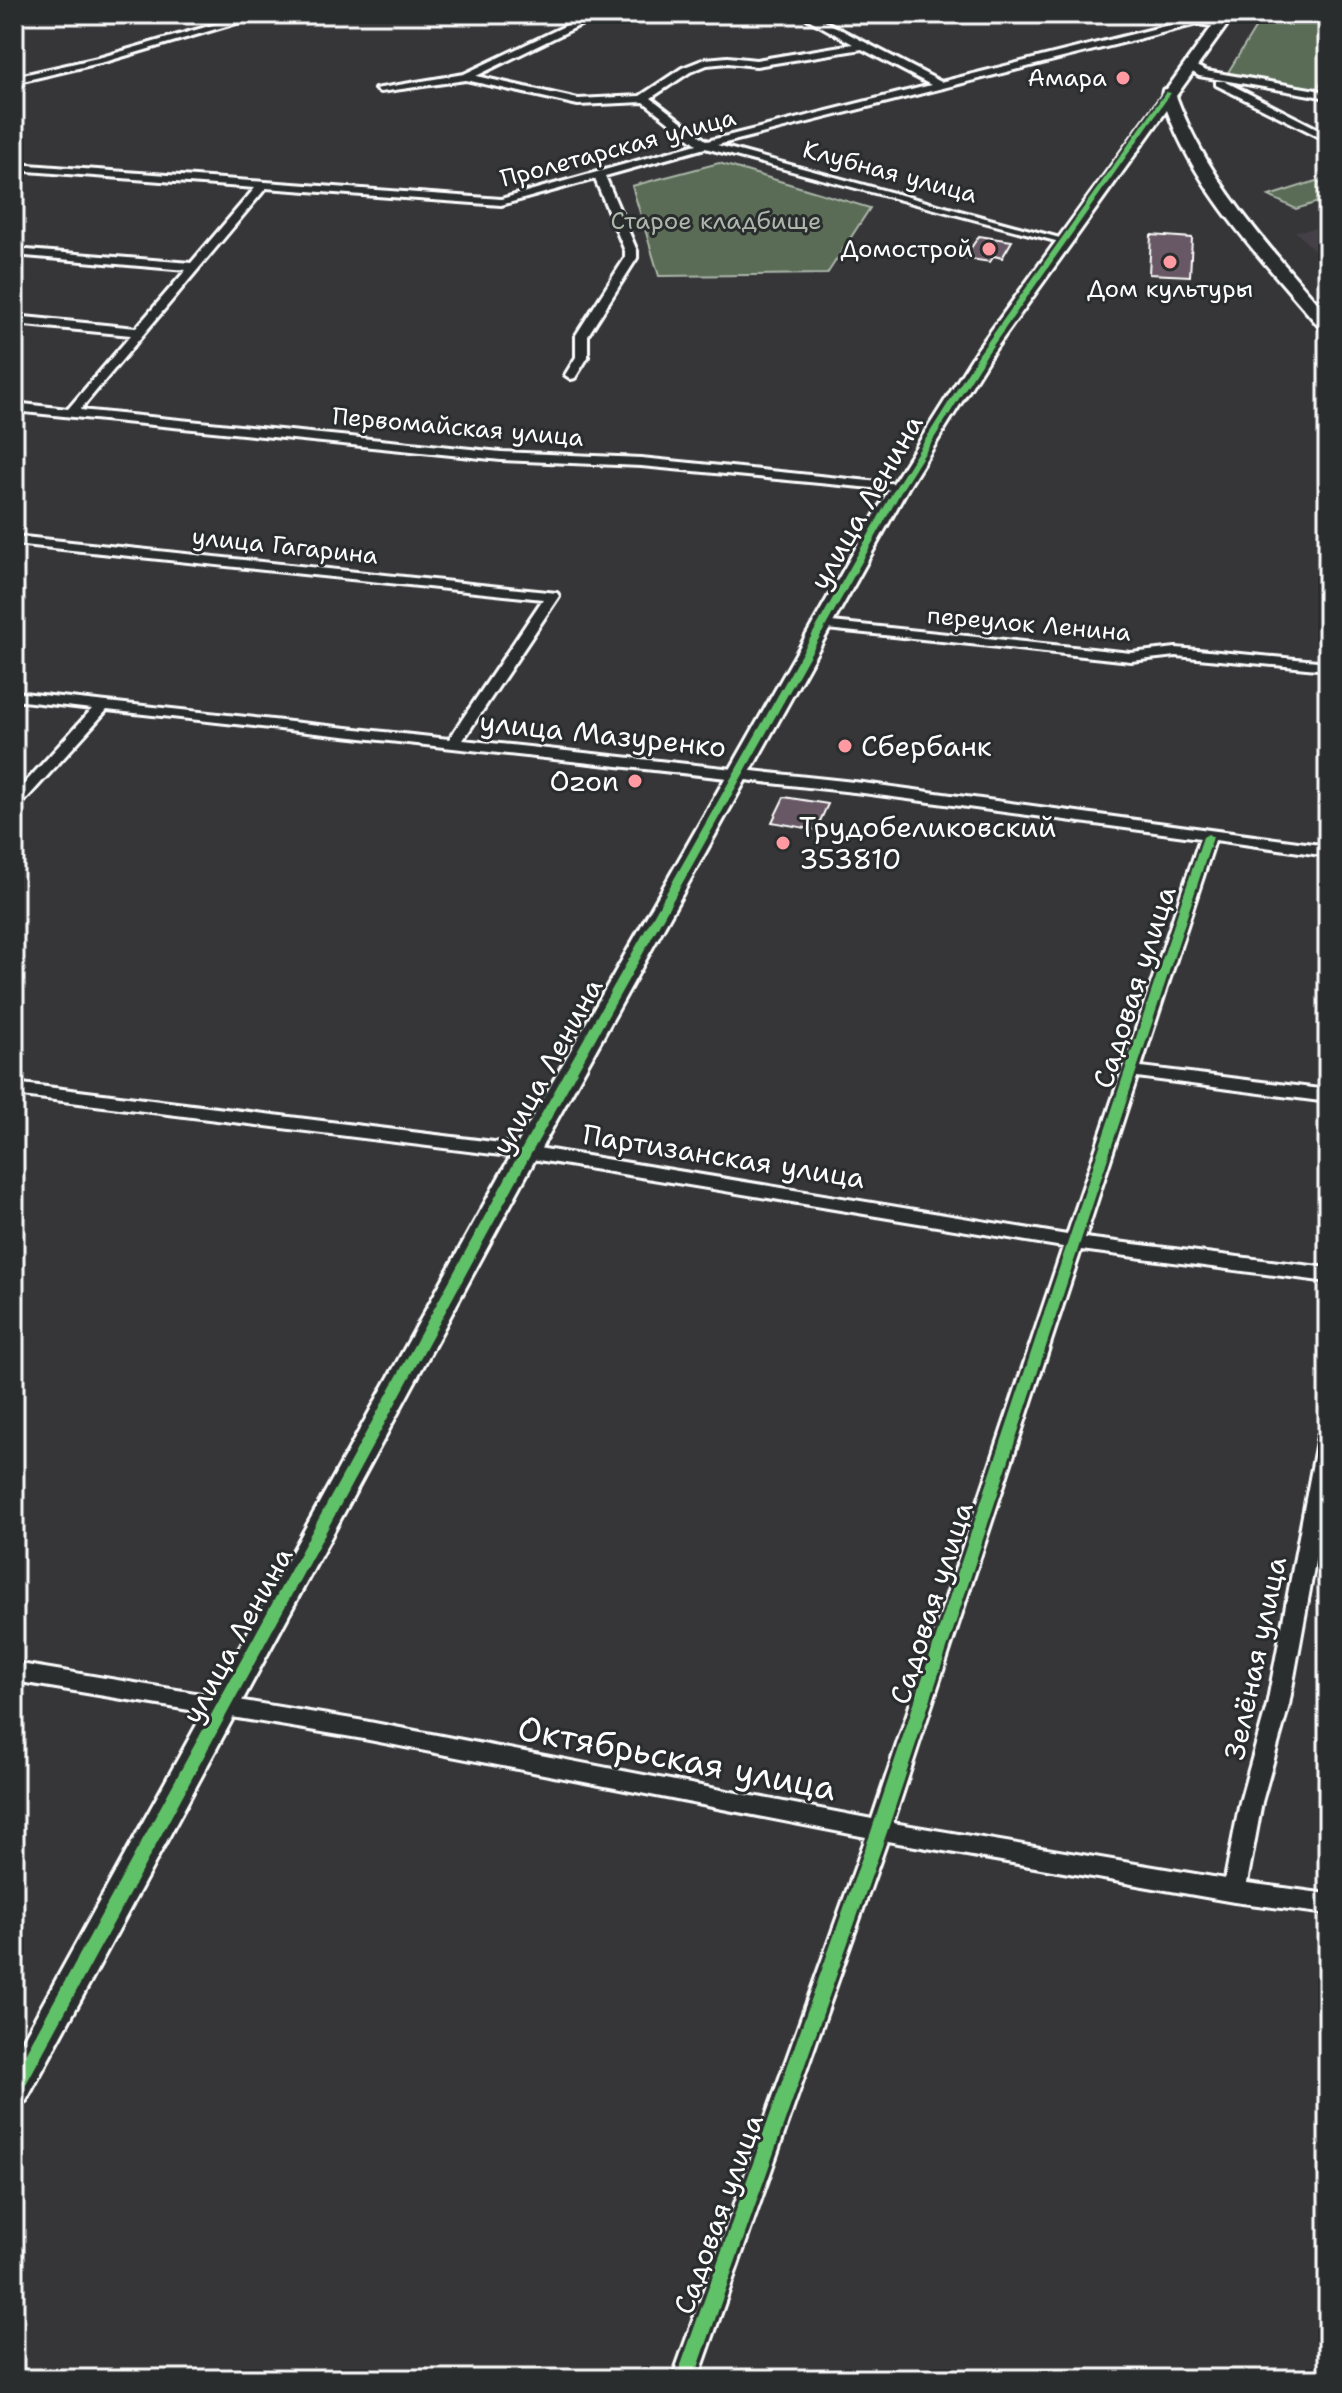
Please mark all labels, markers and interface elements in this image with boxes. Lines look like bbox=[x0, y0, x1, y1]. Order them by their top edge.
place label: Амара bbox=[1027, 62, 1107, 94]
marker: Амара bbox=[1114, 69, 1132, 87]
street label: Пролетарская улица bbox=[497, 101, 739, 195]
street label: Клубная улица bbox=[799, 133, 981, 211]
park label: Старое кладбище bbox=[611, 205, 822, 237]
place label: Домострой bbox=[841, 233, 973, 265]
marker: Домострой bbox=[980, 240, 998, 258]
marker: Дом культуры bbox=[1161, 253, 1179, 271]
place label: Дом культуры bbox=[1087, 273, 1253, 305]
street label: Первомайская улица bbox=[331, 400, 585, 454]
street label: улица Ленина bbox=[800, 407, 932, 597]
street label: улица Гагарина bbox=[190, 520, 380, 572]
street label: переулок Ленина bbox=[926, 599, 1132, 649]
street label: улица Мазуренко bbox=[478, 702, 728, 766]
place label: Сбербанк bbox=[861, 727, 992, 765]
marker: Сбербанк bbox=[836, 737, 854, 755]
place label: Ozon bbox=[549, 762, 619, 800]
marker: Ozon bbox=[626, 772, 644, 790]
place label: Трудобеликовский 353810 bbox=[799, 808, 1056, 878]
marker: Трудобеликовский 353810 bbox=[774, 834, 792, 852]
street label: Садовая улица bbox=[1083, 881, 1185, 1093]
street label: улица Ленина bbox=[483, 971, 611, 1161]
street label: Партизанская улица bbox=[580, 1115, 868, 1197]
street label: Садовая улица bbox=[880, 1497, 982, 1709]
street label: улица Ленина bbox=[173, 1540, 301, 1730]
street label: Зелёная улица bbox=[1215, 1553, 1295, 1763]
street label: Октябрьская улица bbox=[514, 1705, 840, 1811]
street label: Садовая улица bbox=[664, 2109, 772, 2319]

